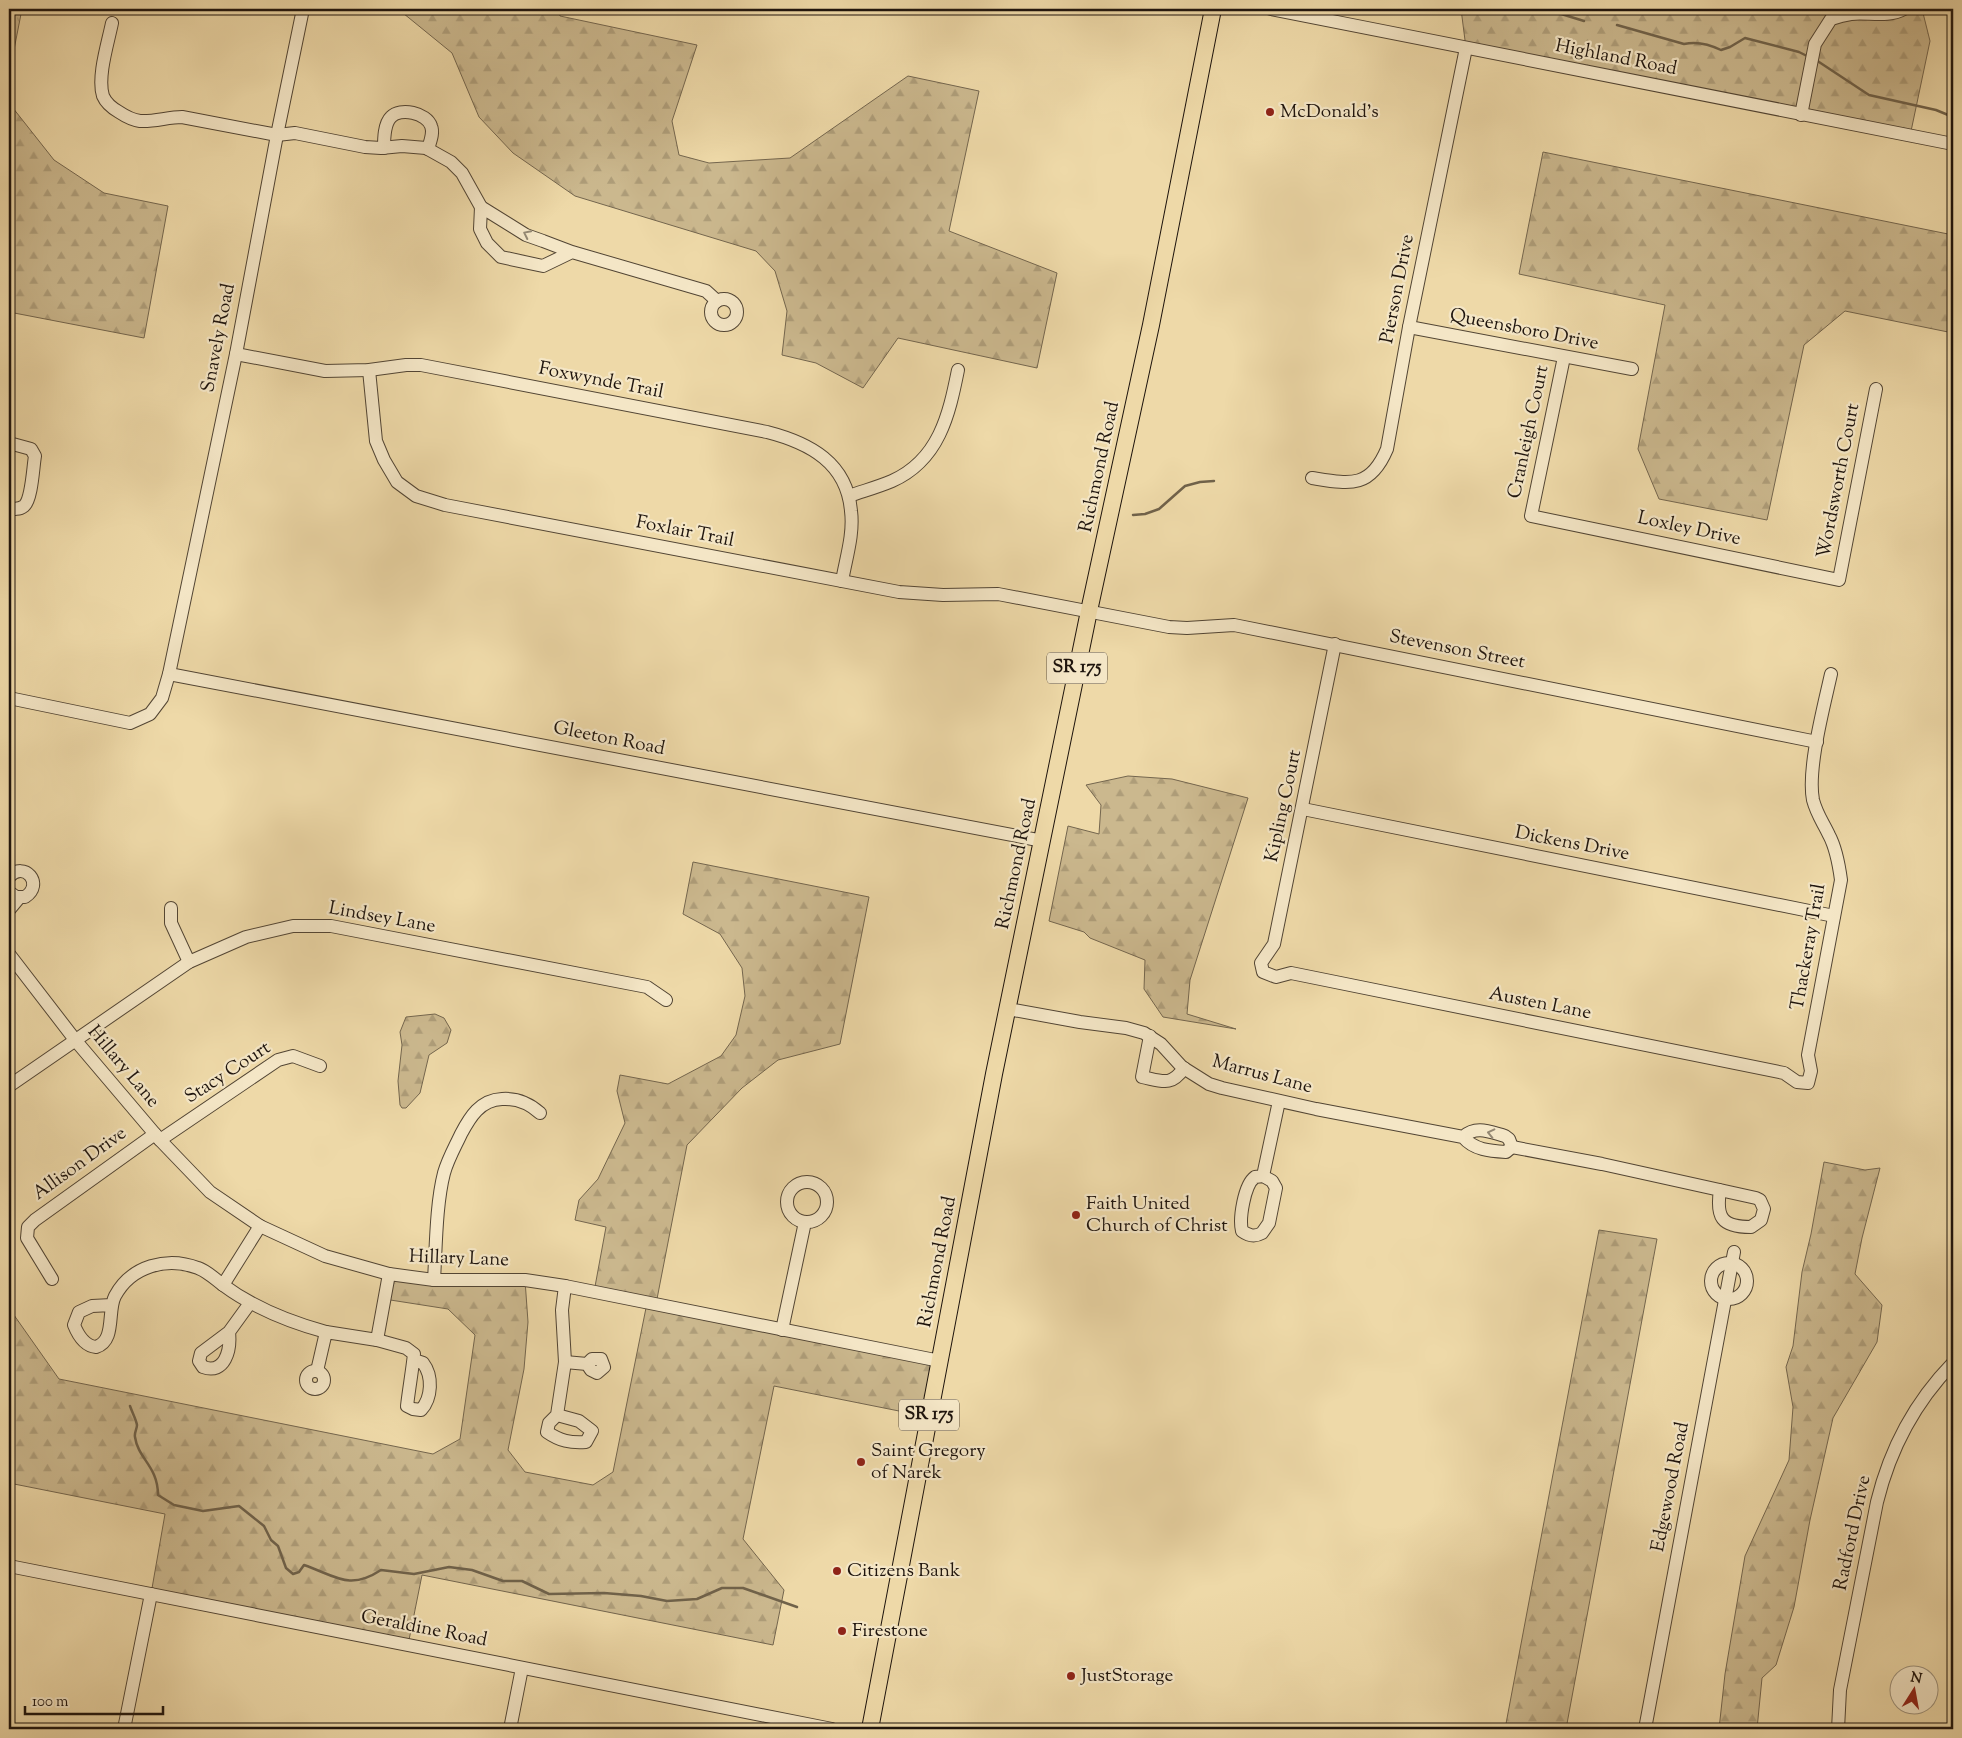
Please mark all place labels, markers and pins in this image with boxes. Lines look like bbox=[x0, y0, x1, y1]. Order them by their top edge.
place label: McDonald's bbox=[1280, 99, 1379, 126]
marker: McDonald's bbox=[1264, 106, 1276, 118]
place label: Faith United Church of Christ bbox=[1086, 1191, 1228, 1240]
marker: Faith United Church of Christ bbox=[1070, 1209, 1082, 1221]
place label: Saint Gregory of Narek bbox=[871, 1438, 986, 1487]
marker: Saint Gregory of Narek bbox=[855, 1456, 867, 1468]
place label: Citizens Bank bbox=[847, 1558, 961, 1585]
marker: Citizens Bank bbox=[831, 1565, 843, 1577]
place label: Firestone bbox=[852, 1618, 928, 1645]
marker: Firestone bbox=[836, 1625, 848, 1637]
place label: JustStorage bbox=[1080, 1663, 1173, 1690]
marker: JustStorage bbox=[1065, 1670, 1077, 1682]

